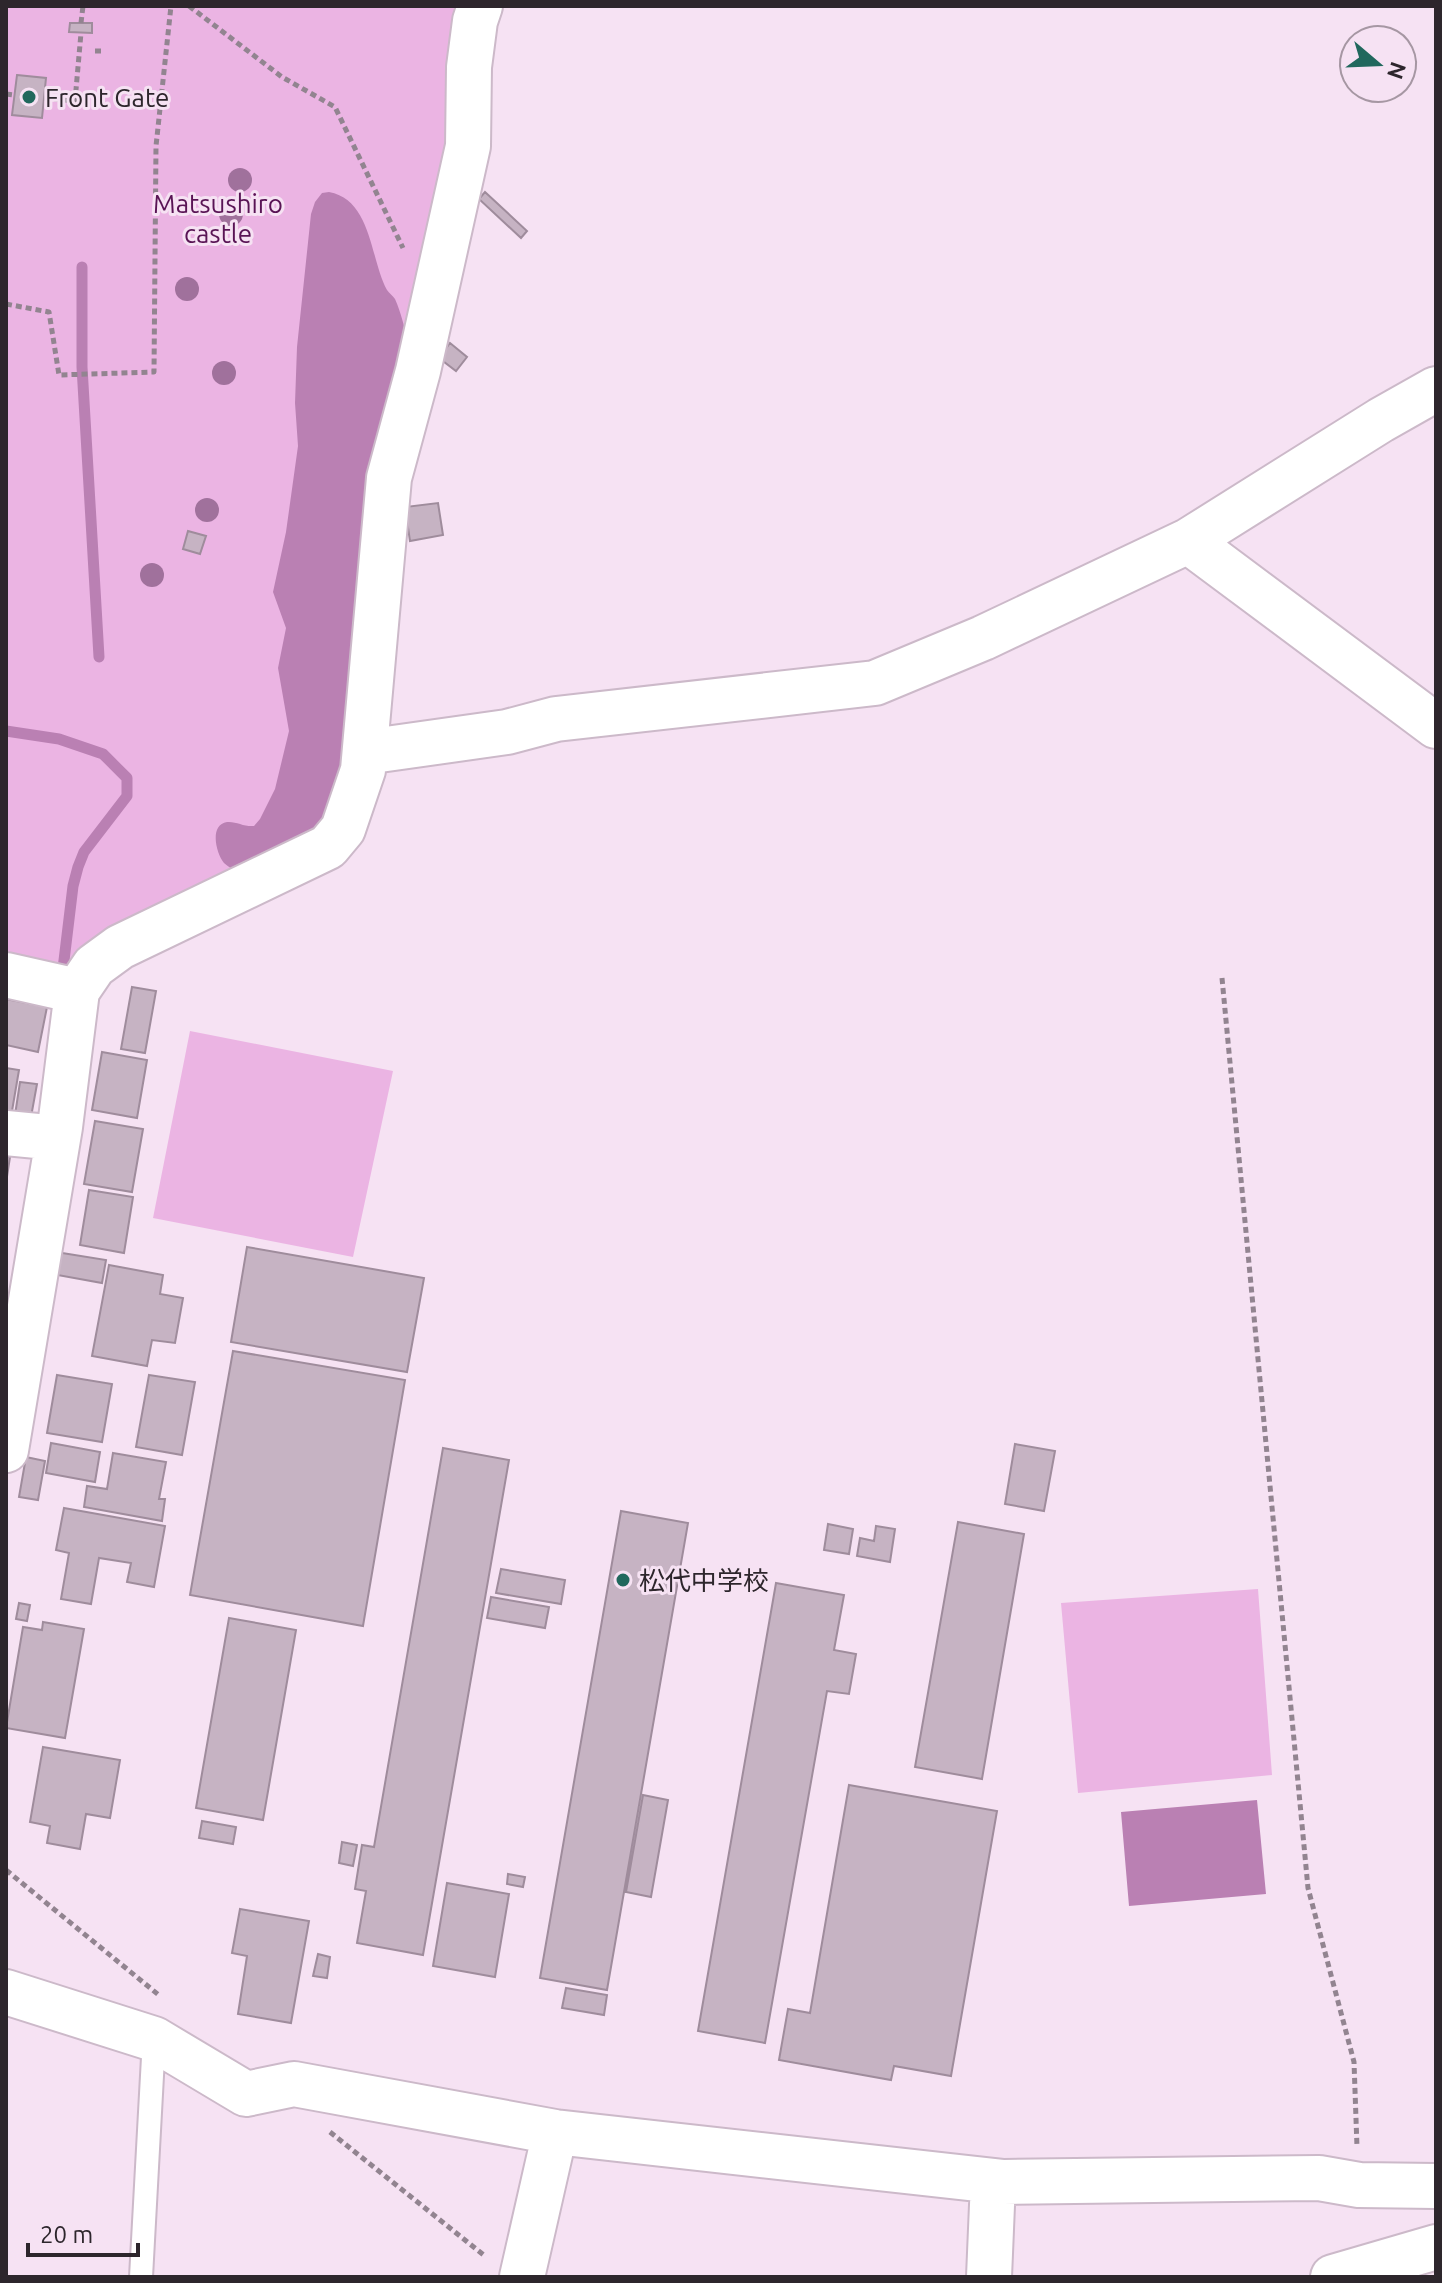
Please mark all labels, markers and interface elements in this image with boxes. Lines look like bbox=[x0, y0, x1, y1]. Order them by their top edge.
north arrow bbox=[1338, 24, 1418, 104]
text: N bbox=[1383, 59, 1412, 83]
place label: Front Gate bbox=[45, 83, 169, 112]
marker: Front Gate bbox=[20, 88, 38, 106]
park label: Matsushiro castle bbox=[153, 189, 283, 248]
place label: 松代中学校 bbox=[639, 1566, 769, 1595]
marker: 松代中学校 bbox=[614, 1571, 632, 1589]
scale bar bbox=[28, 2207, 138, 2257]
text: 20 m bbox=[40, 2221, 93, 2248]

